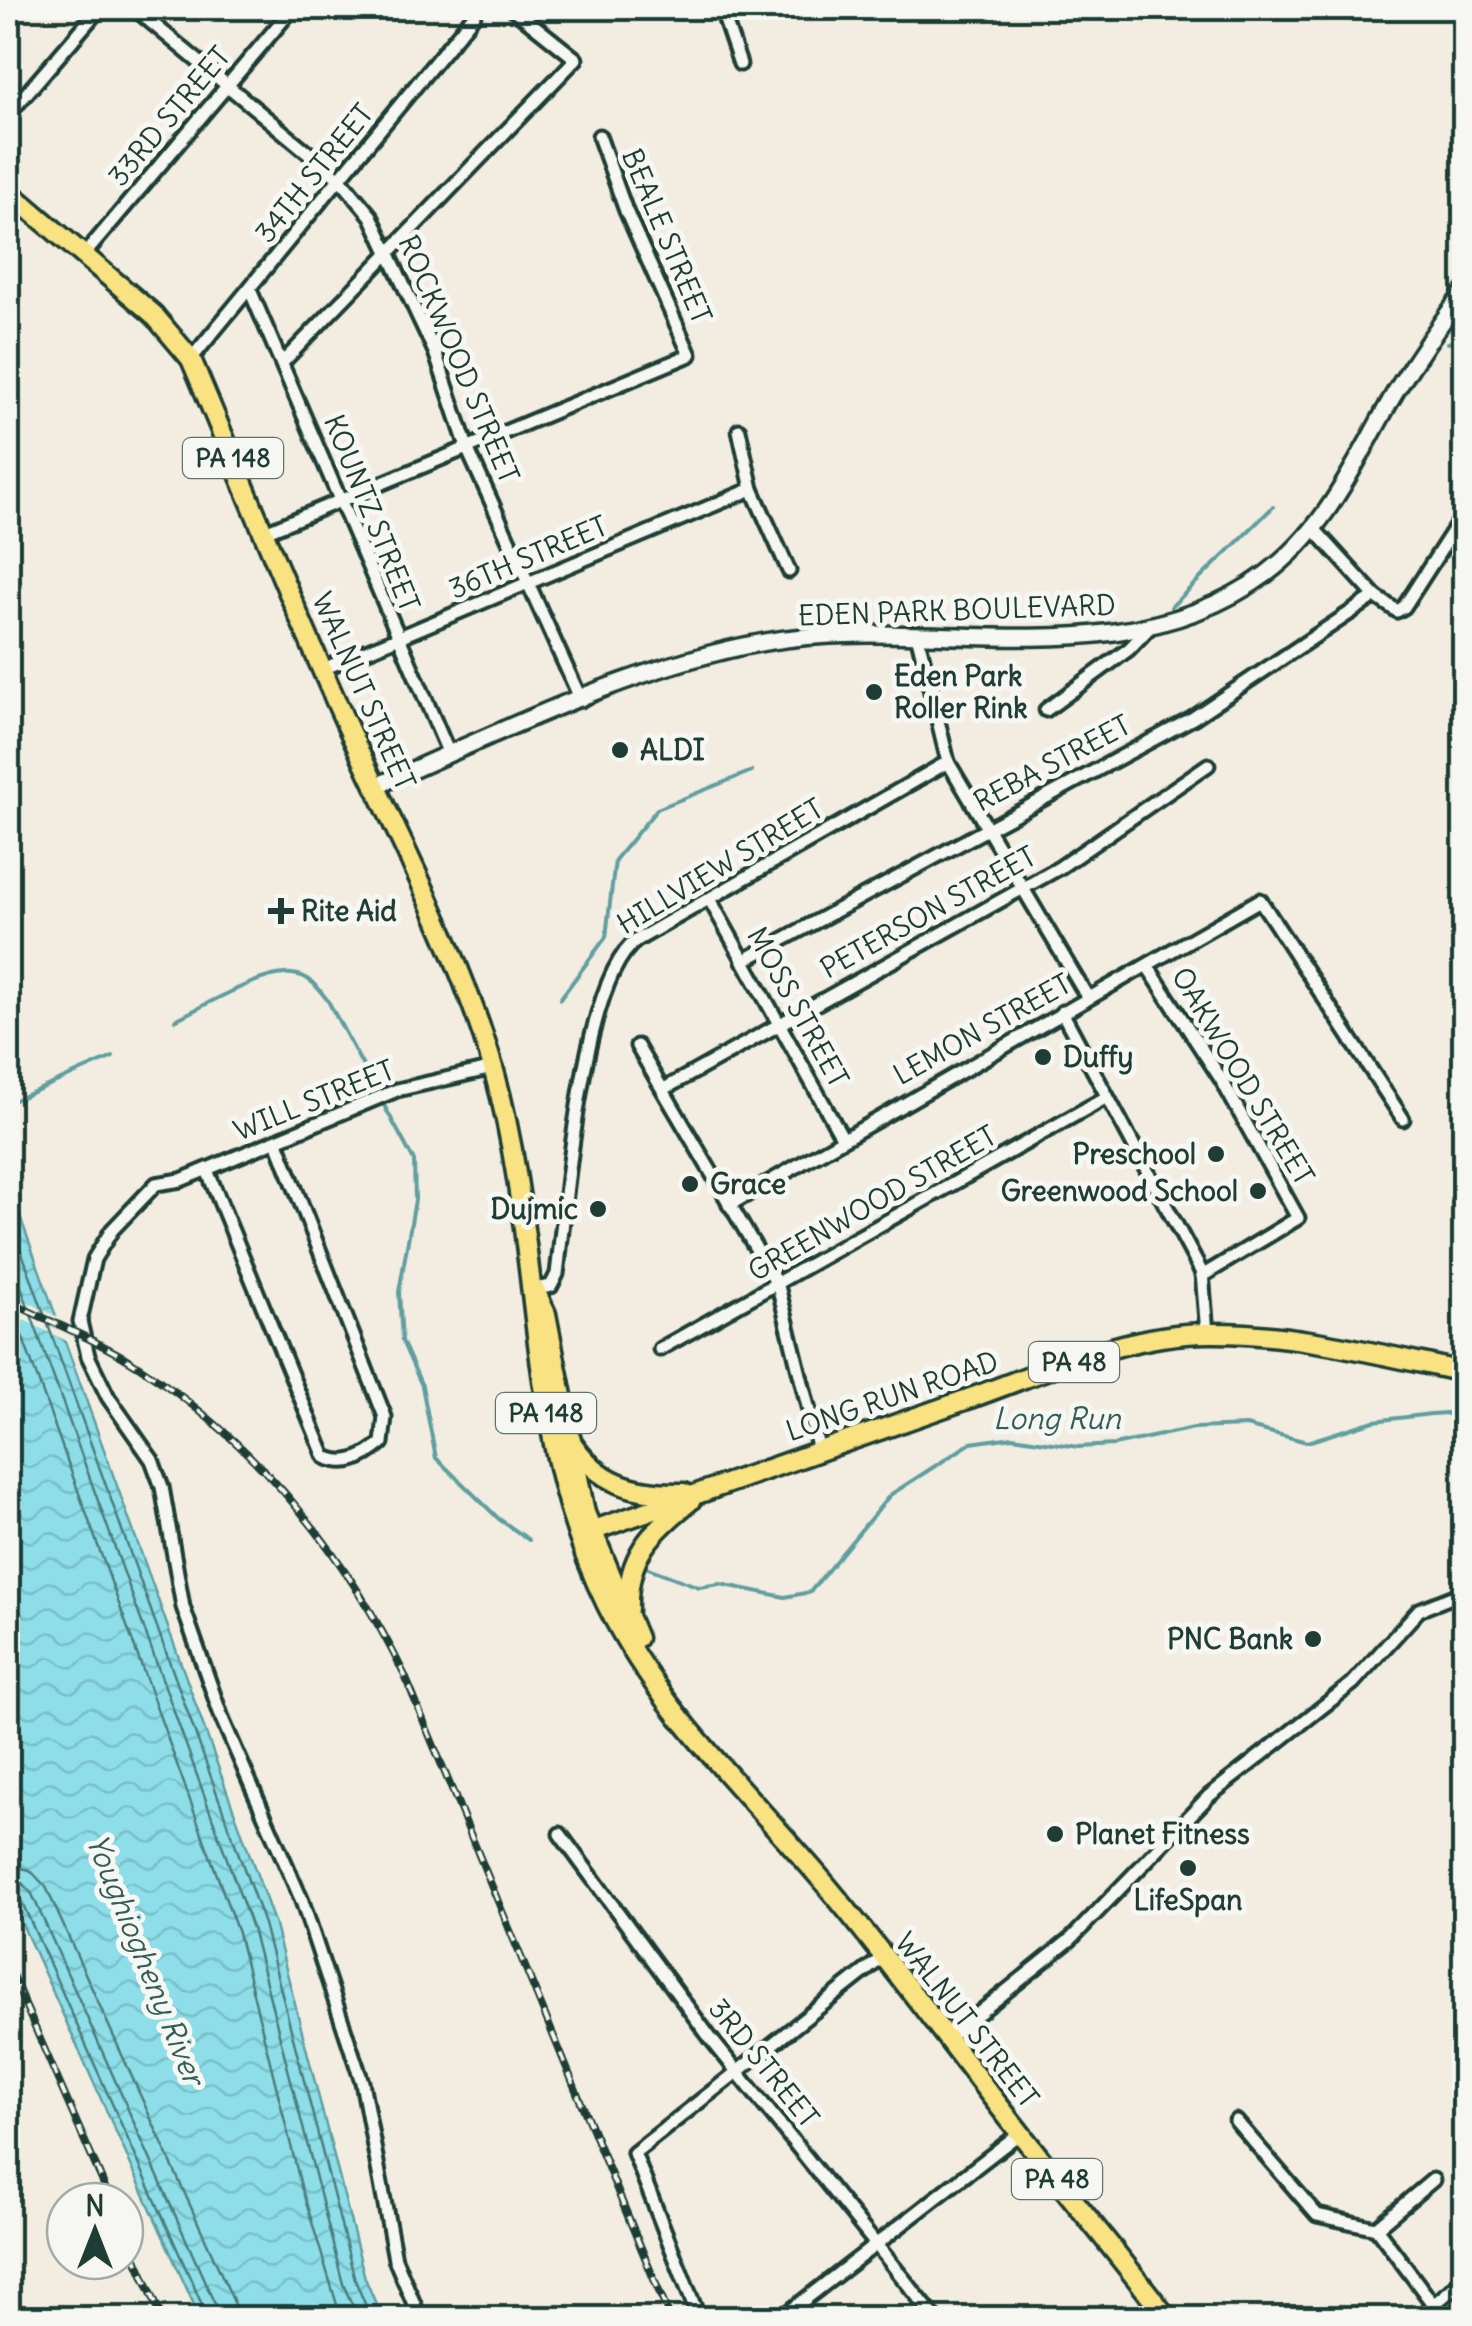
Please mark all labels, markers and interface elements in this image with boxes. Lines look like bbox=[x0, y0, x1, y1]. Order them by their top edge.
street label: 33RD STREET bbox=[100, 39, 238, 193]
street label: 34TH STREET bbox=[247, 96, 381, 250]
street label: BEALE STREET bbox=[614, 143, 720, 329]
street label: ROCKWOOD STREET bbox=[391, 230, 527, 488]
street label: KOUNTZ STREET bbox=[316, 409, 428, 617]
road number: PA 148 bbox=[183, 438, 283, 478]
street label: 36TH STREET bbox=[443, 507, 613, 607]
street label: WALNUT STREET bbox=[304, 586, 424, 796]
street label: EDEN PARK BOULEVARD bbox=[798, 586, 1116, 634]
place label: Eden Park Roller Rink bbox=[894, 658, 1028, 726]
marker: Eden Park Roller Rink bbox=[863, 681, 885, 703]
street label: REBA STREET bbox=[967, 707, 1137, 819]
place label: ALDI bbox=[640, 732, 705, 768]
marker: ALDI bbox=[609, 739, 631, 761]
street label: HILLVIEW STREET bbox=[610, 790, 830, 942]
street label: PETERSON STREET bbox=[814, 838, 1042, 986]
place label: Rite Aid bbox=[301, 893, 397, 929]
marker: Rite Aid bbox=[270, 900, 292, 922]
street label: MOSS STREET bbox=[739, 921, 857, 1093]
street label: OAKWOOD STREET bbox=[1164, 961, 1322, 1191]
street label: LEMON STREET bbox=[887, 965, 1077, 1093]
place label: Duffy bbox=[1063, 1039, 1133, 1075]
marker: Duffy bbox=[1032, 1046, 1054, 1068]
street label: WILL STREET bbox=[228, 1051, 400, 1149]
street label: GREENWOOD STREET bbox=[741, 1117, 1003, 1289]
place label: Preschool bbox=[1073, 1136, 1196, 1172]
marker: Preschool bbox=[1205, 1143, 1227, 1165]
place label: Grace bbox=[710, 1166, 786, 1202]
marker: Grace bbox=[679, 1173, 701, 1195]
place label: Greenwood School bbox=[1001, 1173, 1238, 1209]
marker: Greenwood School bbox=[1247, 1180, 1269, 1202]
place label: Dujmic bbox=[490, 1191, 578, 1227]
marker: Dujmic bbox=[587, 1198, 609, 1220]
road number: PA 48 bbox=[1029, 1342, 1119, 1382]
street label: LONG RUN ROAD bbox=[781, 1343, 1003, 1449]
road number: PA 148 bbox=[496, 1393, 596, 1433]
water label: Long Run bbox=[993, 1399, 1122, 1437]
place label: PNC Bank bbox=[1167, 1621, 1293, 1657]
marker: PNC Bank bbox=[1302, 1628, 1324, 1650]
place label: Planet Fitness bbox=[1075, 1816, 1250, 1852]
marker: Planet Fitness bbox=[1044, 1823, 1066, 1845]
water label: Youghiogheny River bbox=[78, 1829, 215, 2094]
marker: LifeSpan bbox=[1177, 1857, 1199, 1879]
place label: LifeSpan bbox=[1134, 1882, 1242, 1918]
street label: WALNUT STREET bbox=[887, 1925, 1047, 2115]
street label: 3RD STREET bbox=[701, 1991, 827, 2135]
road number: PA 48 bbox=[1012, 2159, 1102, 2199]
north arrow bbox=[45, 2181, 145, 2281]
text: N bbox=[85, 2188, 105, 2224]

